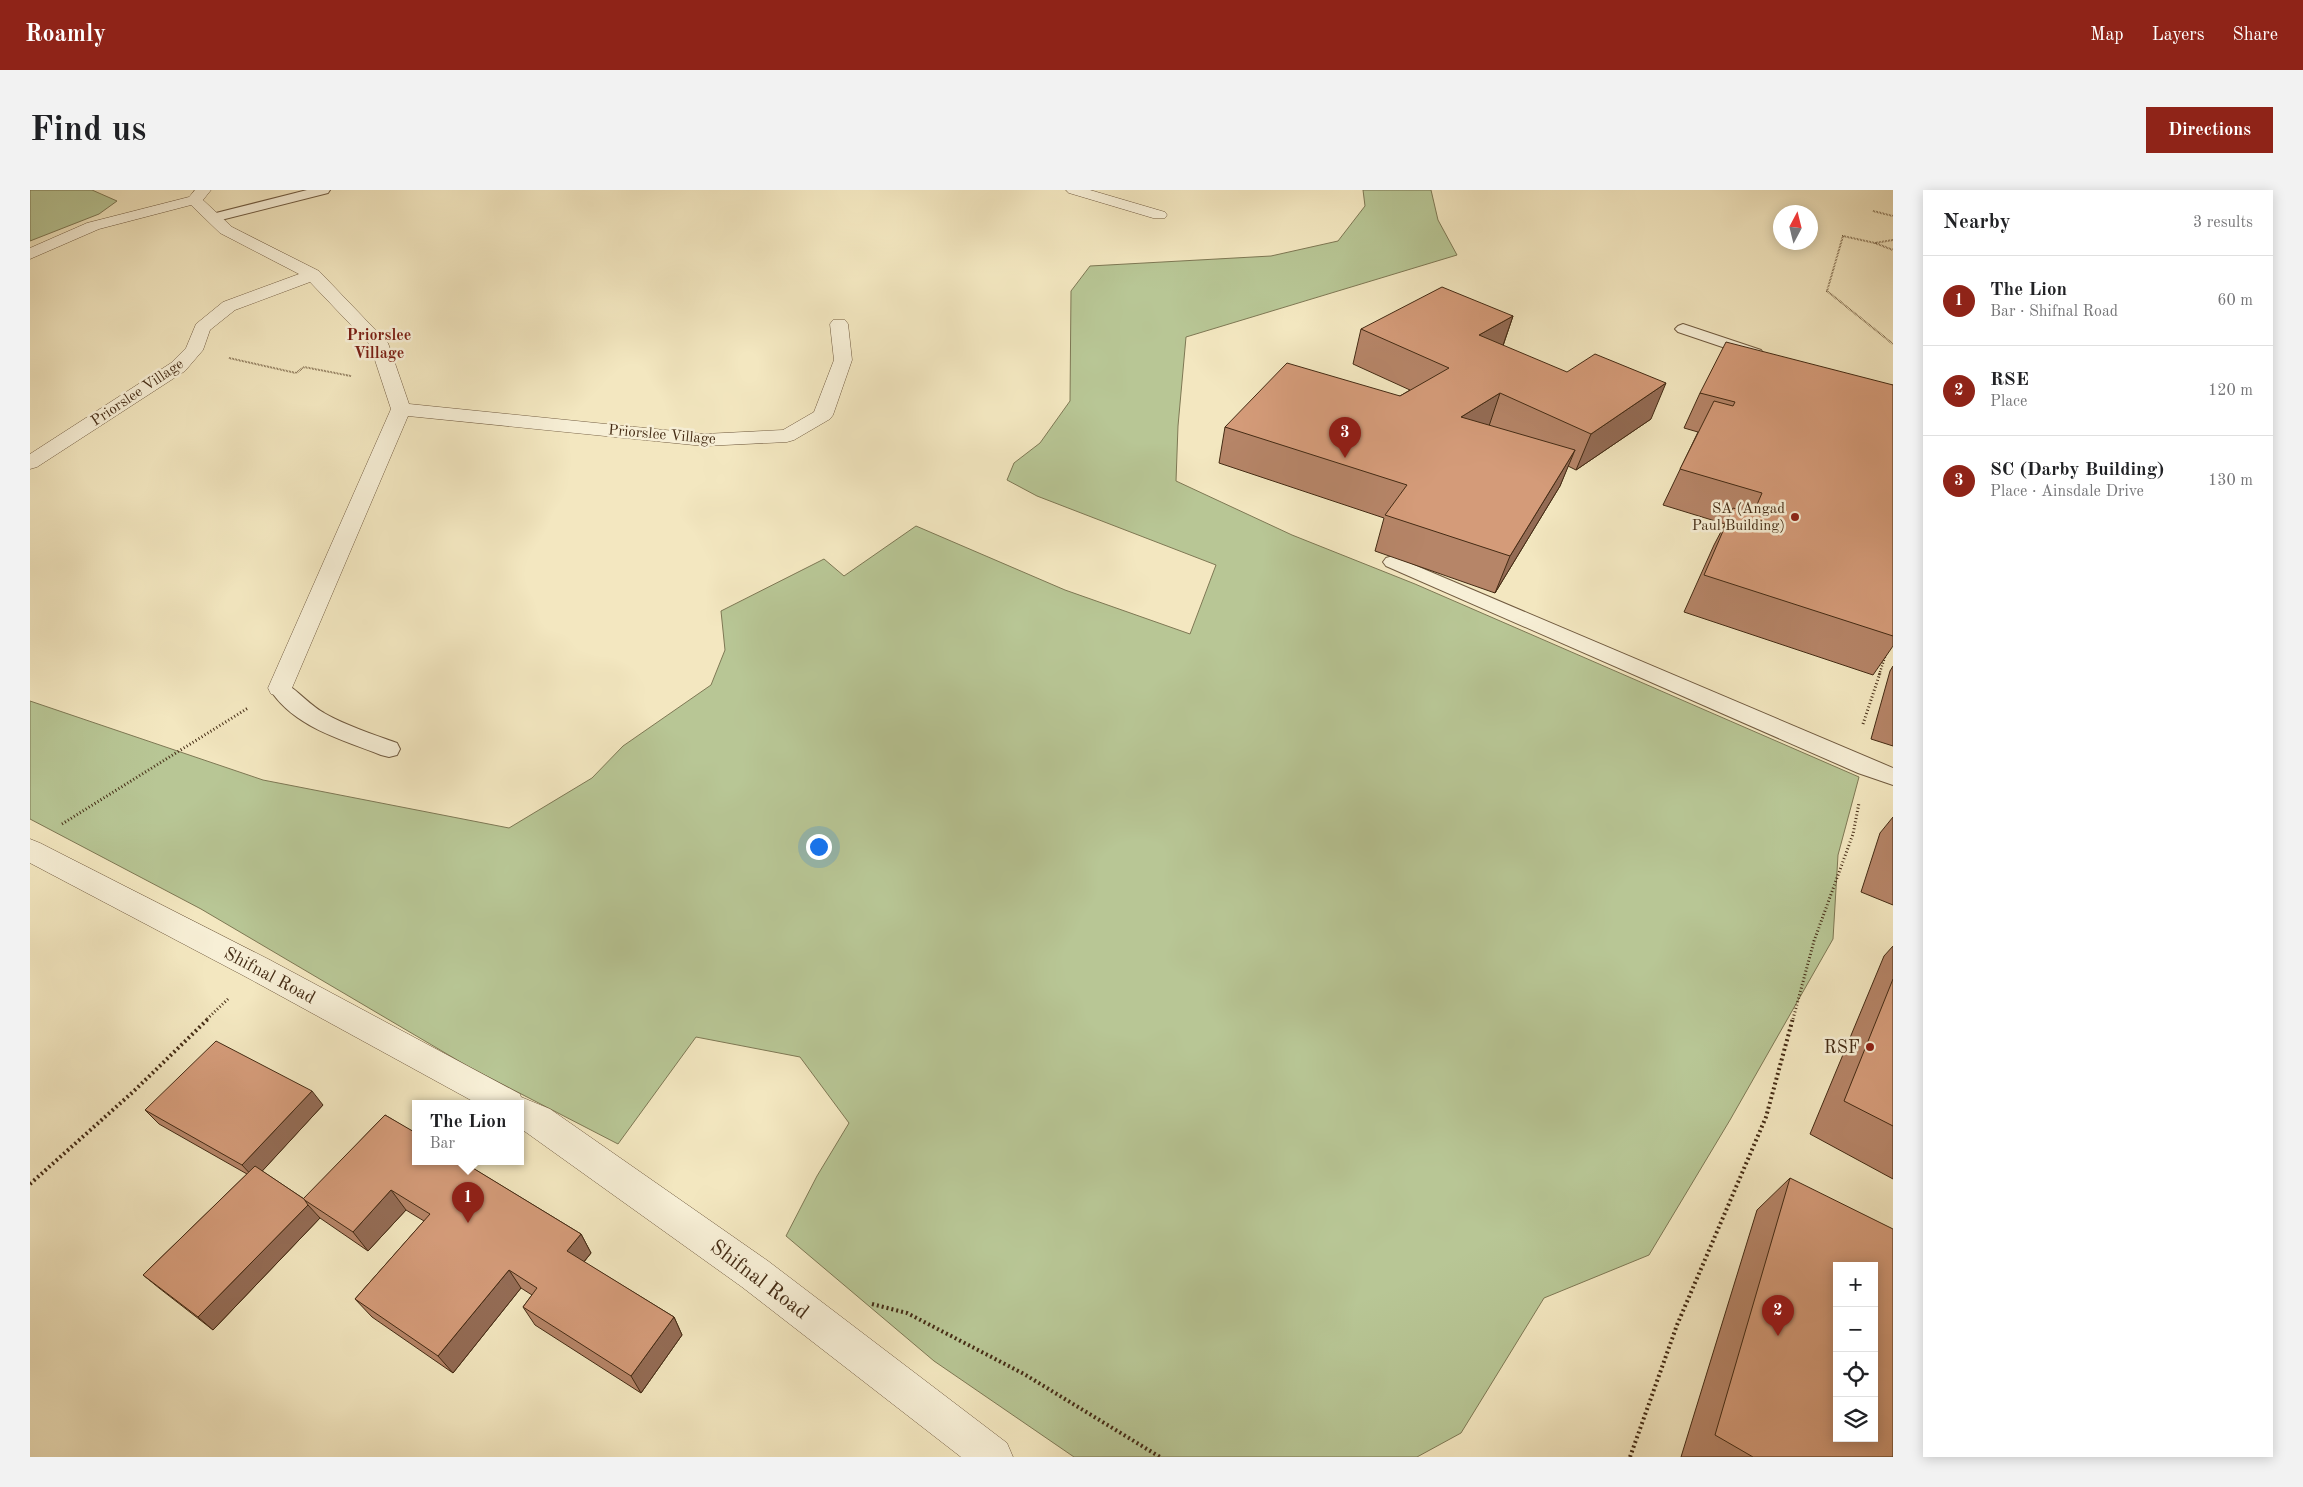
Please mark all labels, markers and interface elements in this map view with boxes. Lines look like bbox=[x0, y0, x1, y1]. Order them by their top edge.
text: Roamly bbox=[25, 23, 106, 47]
text: Map bbox=[2090, 26, 2124, 44]
text: Layers bbox=[2152, 26, 2204, 44]
text: Share bbox=[2232, 26, 2278, 44]
button: Directions bbox=[2146, 107, 2273, 153]
text: Find us bbox=[30, 113, 146, 148]
north arrow bbox=[1773, 205, 1818, 250]
text: Nearby bbox=[1943, 212, 2011, 233]
text: 3 results bbox=[2193, 215, 2253, 231]
text: The Lion bbox=[1990, 281, 2067, 300]
text: 1 bbox=[1954, 293, 1964, 309]
text: 60 m bbox=[2217, 293, 2253, 309]
text: Bar · Shifnal Road bbox=[1990, 304, 2118, 320]
district label: Priorslee Village bbox=[347, 328, 411, 362]
street label: Priorslee Village bbox=[89, 357, 187, 430]
text: RSE bbox=[1990, 371, 2029, 390]
text: 2 bbox=[1954, 383, 1964, 399]
text: 120 m bbox=[2208, 383, 2253, 399]
text: Place bbox=[1990, 394, 2027, 410]
pin: 3 bbox=[1329, 417, 1361, 458]
street label: Priorslee Village bbox=[607, 423, 716, 448]
text: SC (Darby Building) bbox=[1990, 461, 2164, 480]
text: 3 bbox=[1954, 473, 1964, 489]
text: 130 m bbox=[2208, 473, 2253, 489]
text: Place · Ainsdale Drive bbox=[1990, 484, 2144, 500]
place label: SA (Angad Paul Building) bbox=[1692, 502, 1785, 534]
marker: SA (Angad Paul Building) bbox=[1789, 511, 1801, 523]
your location bbox=[806, 834, 832, 860]
street label: Shifnal Road bbox=[221, 944, 318, 1007]
place label: RSF bbox=[1824, 1039, 1860, 1057]
marker: RSF bbox=[1864, 1041, 1876, 1053]
popup bbox=[412, 1100, 524, 1165]
text: The Lion bbox=[429, 1113, 507, 1132]
text: Bar bbox=[429, 1136, 455, 1152]
pin: 1 bbox=[452, 1182, 484, 1223]
street label: Shifnal Road bbox=[706, 1237, 812, 1324]
map controls bbox=[1833, 1262, 1878, 1442]
button: + bbox=[1833, 1262, 1878, 1307]
pin: 2 bbox=[1762, 1295, 1794, 1336]
button: − bbox=[1833, 1307, 1878, 1352]
button: locate bbox=[1833, 1352, 1878, 1397]
button: layers bbox=[1833, 1397, 1878, 1442]

